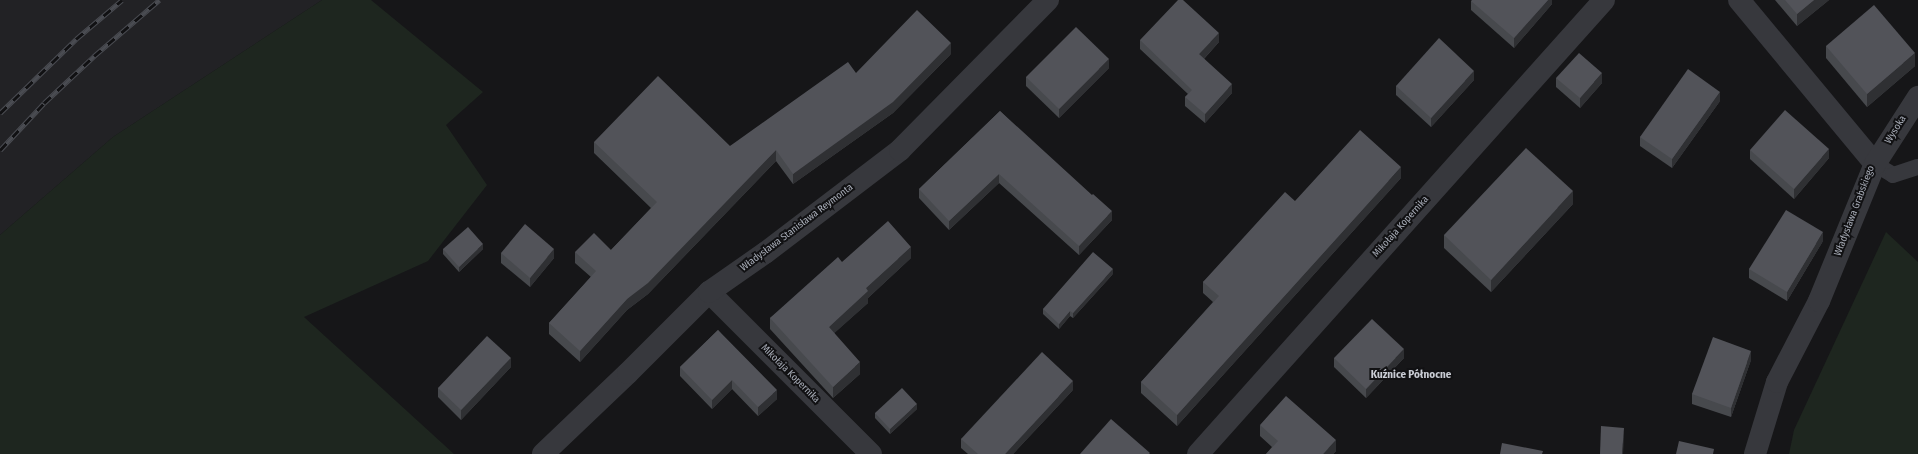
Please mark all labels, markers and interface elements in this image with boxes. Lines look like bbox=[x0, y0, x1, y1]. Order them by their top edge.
street label: Wysoka bbox=[1883, 114, 1909, 146]
street label: Władysława Grabskiego bbox=[1832, 164, 1878, 258]
street label: Władysława Stanisława Reymonta bbox=[738, 182, 856, 274]
street label: Mikołaja Kopernika bbox=[1370, 194, 1432, 260]
street label: Mikołaja Kopernika bbox=[758, 342, 822, 406]
district label: Kuźnice Północne bbox=[1371, 368, 1451, 382]

